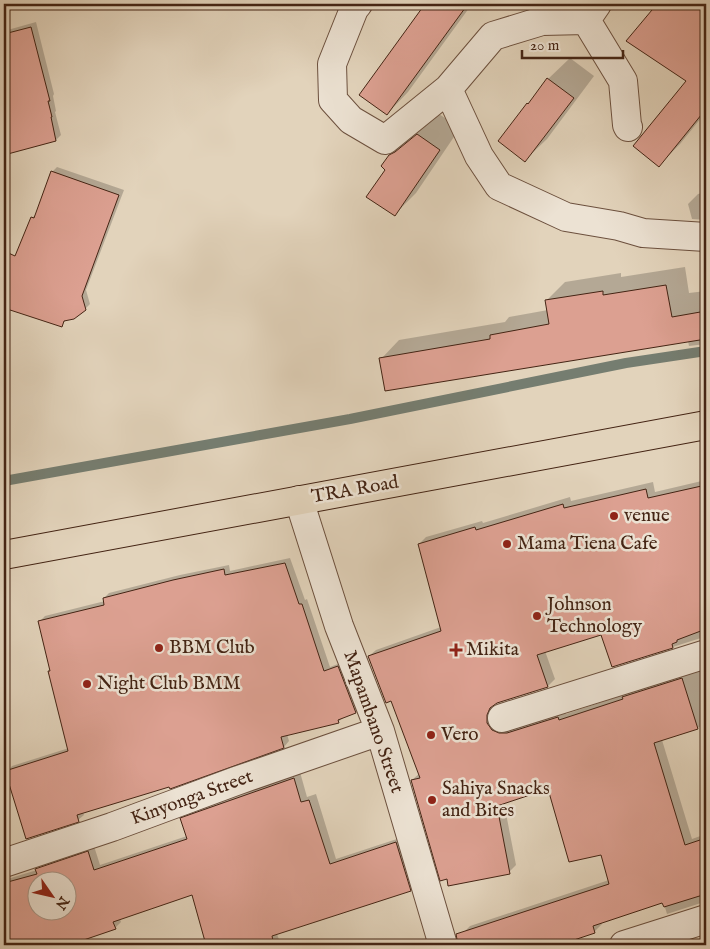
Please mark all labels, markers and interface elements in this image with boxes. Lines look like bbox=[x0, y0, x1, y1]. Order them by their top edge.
scale bar bbox=[522, 28, 624, 60]
text: 20 m bbox=[530, 36, 560, 55]
street label: TRA Road bbox=[310, 470, 401, 509]
place label: venue bbox=[624, 504, 670, 528]
marker: venue bbox=[608, 510, 620, 522]
place label: Mama Tiena Cafe bbox=[517, 532, 658, 556]
marker: Mama Tiena Cafe bbox=[501, 538, 513, 550]
place label: Johnson Technology bbox=[545, 593, 643, 639]
marker: Johnson Technology bbox=[531, 610, 543, 622]
place label: BBM Club bbox=[169, 636, 255, 660]
place label: Mikita bbox=[466, 638, 520, 662]
marker: BBM Club bbox=[153, 642, 165, 654]
marker: Mikita bbox=[450, 644, 462, 656]
street label: Mapambano Street bbox=[337, 648, 409, 797]
place label: Night Club BMM bbox=[97, 672, 241, 696]
marker: Night Club BMM bbox=[81, 678, 93, 690]
place label: Vero bbox=[440, 723, 478, 747]
marker: Vero bbox=[425, 729, 437, 741]
street label: Kinyonga Street bbox=[128, 765, 257, 831]
place label: Sahiya Snacks and Bites bbox=[442, 777, 550, 823]
marker: Sahiya Snacks and Bites bbox=[426, 794, 438, 806]
north arrow bbox=[28, 872, 78, 922]
text: N bbox=[51, 892, 73, 913]

